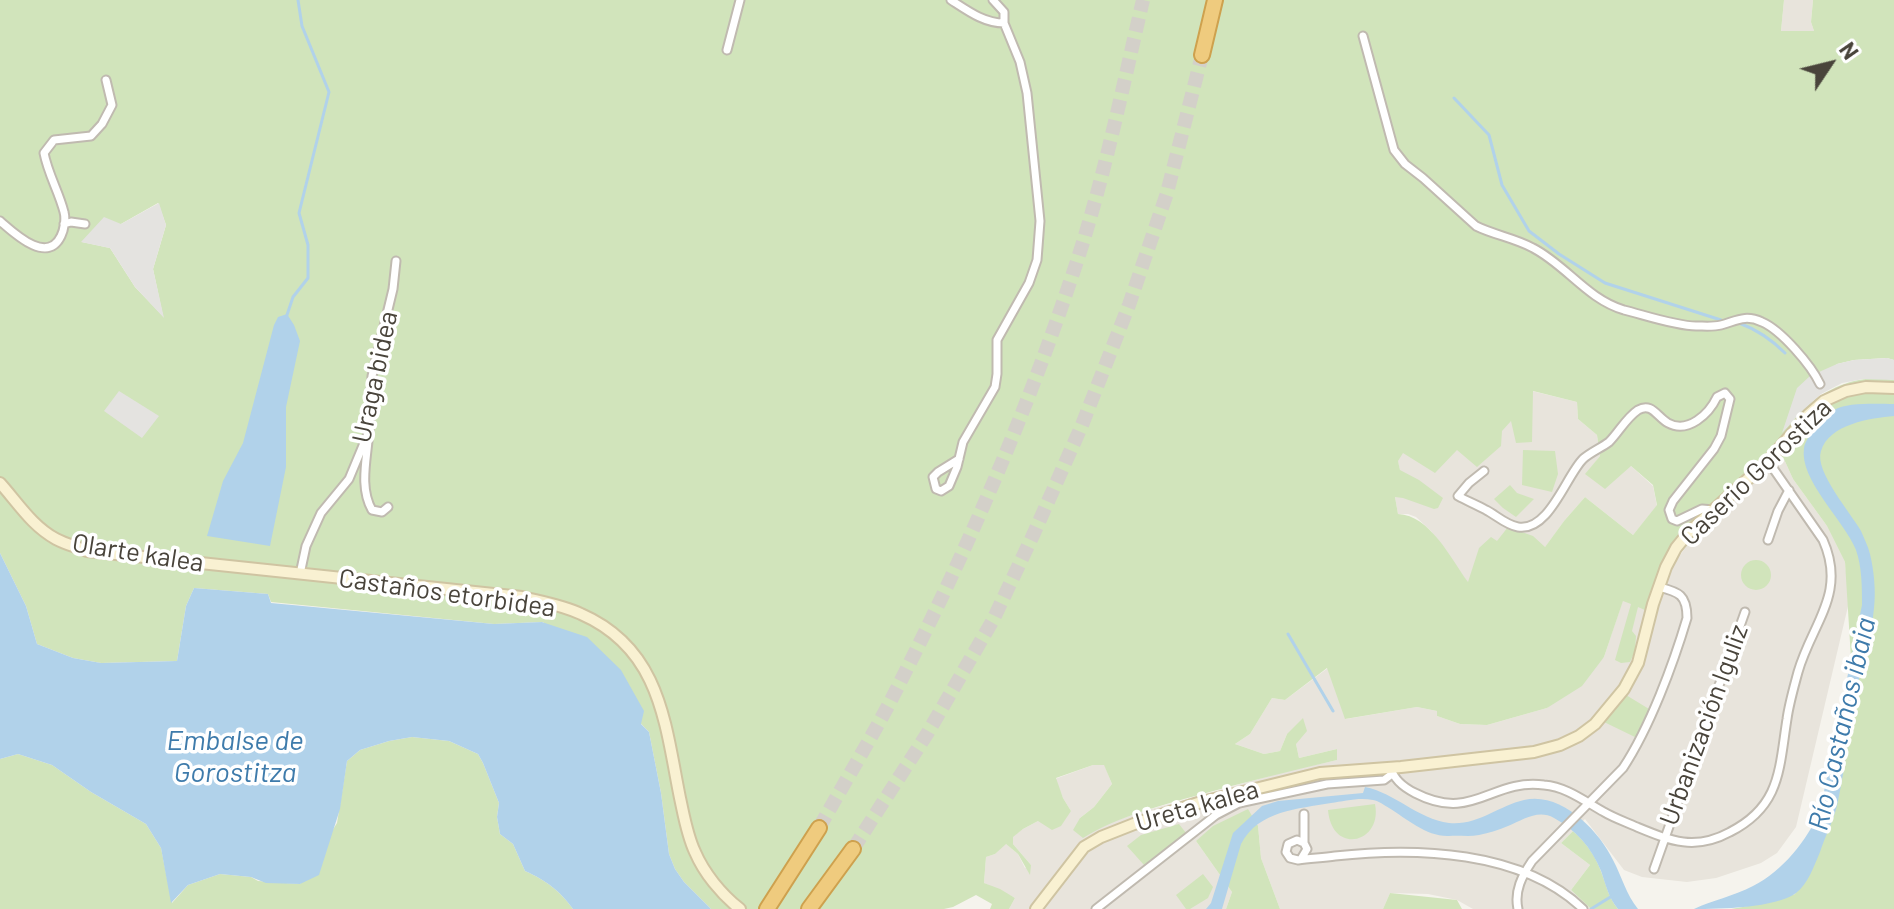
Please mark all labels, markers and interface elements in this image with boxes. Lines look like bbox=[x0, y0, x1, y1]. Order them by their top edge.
north arrow bbox=[1790, 24, 1870, 104]
text: N bbox=[1835, 37, 1865, 64]
street label: Uraga bidea bbox=[346, 308, 404, 446]
street label: Caserio Gorostiza bbox=[1674, 392, 1838, 552]
street label: Olarte kalea bbox=[70, 527, 206, 579]
street label: Castaños etorbidea bbox=[337, 562, 557, 624]
water label: Río Castaños ibaia bbox=[1801, 614, 1883, 834]
street label: Urbanización Iguliz bbox=[1653, 620, 1755, 830]
water label: Embalse de Gorostitza bbox=[166, 724, 304, 790]
street label: Ureta kalea bbox=[1132, 774, 1262, 838]

